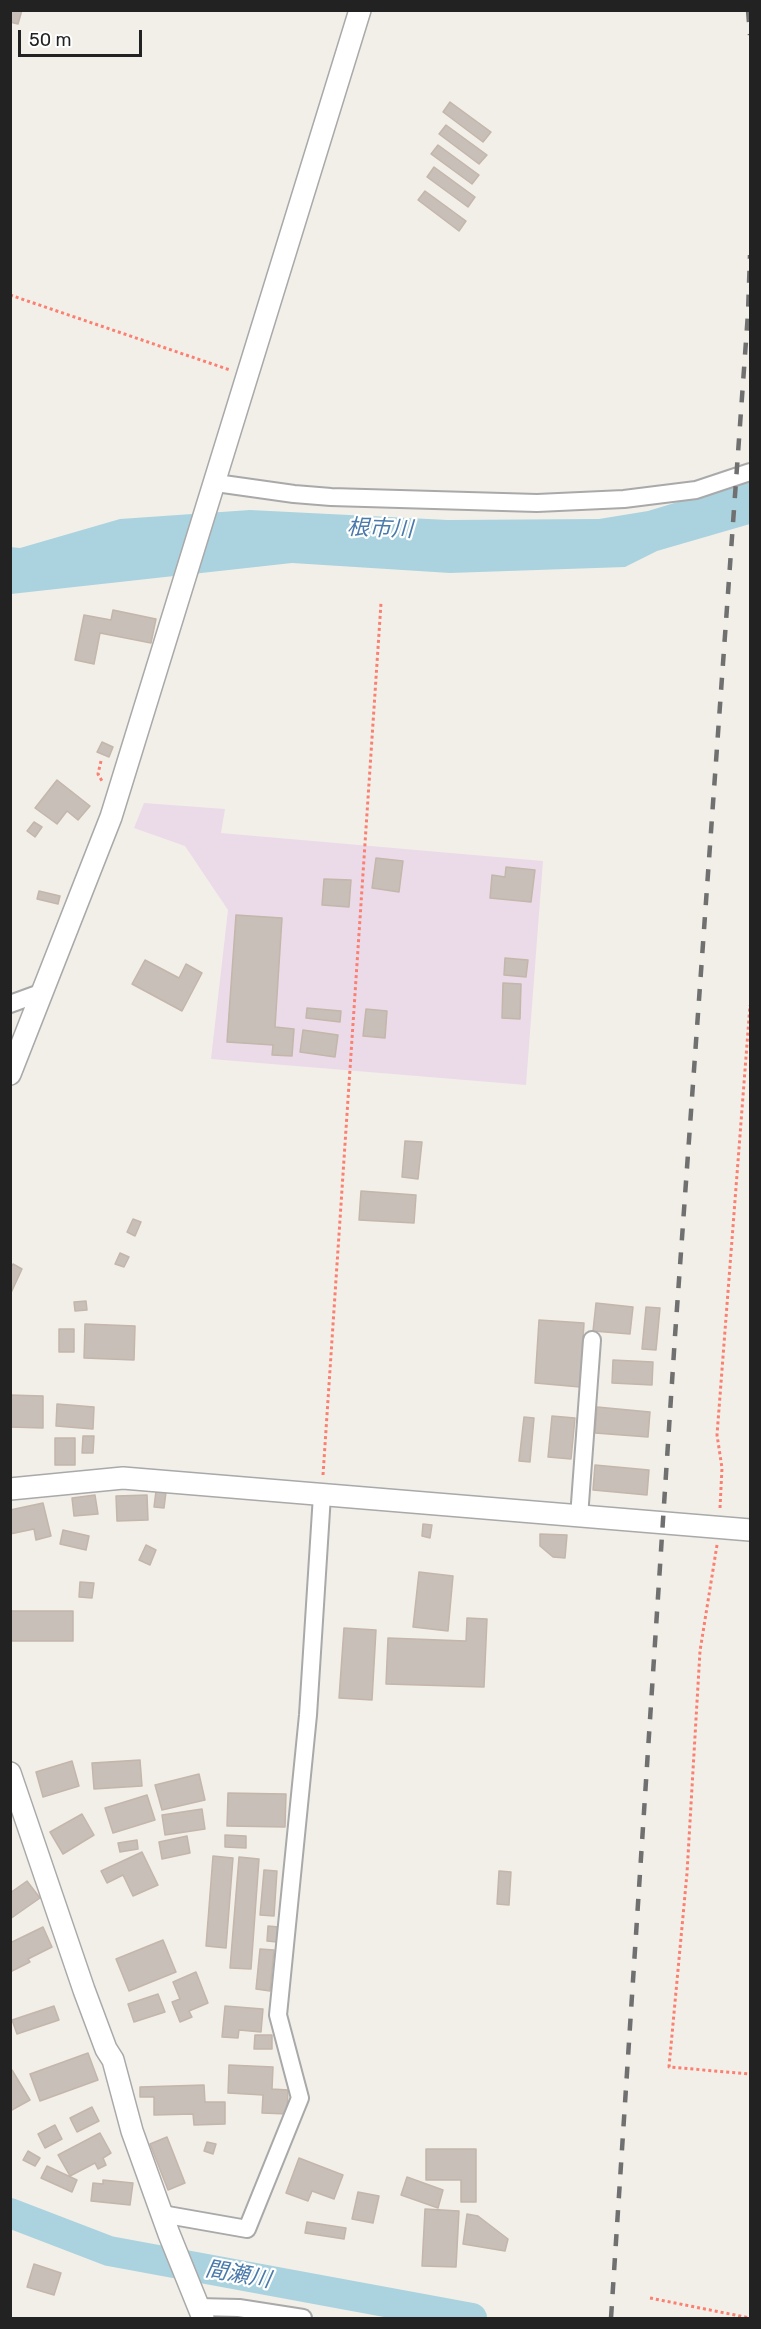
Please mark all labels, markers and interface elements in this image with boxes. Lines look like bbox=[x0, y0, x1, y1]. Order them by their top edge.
scale bar bbox=[21, 18, 146, 56]
text: 50 m bbox=[29, 29, 72, 51]
water label: 根市川 bbox=[347, 515, 413, 543]
water label: 間瀬川 bbox=[203, 2256, 273, 2294]

